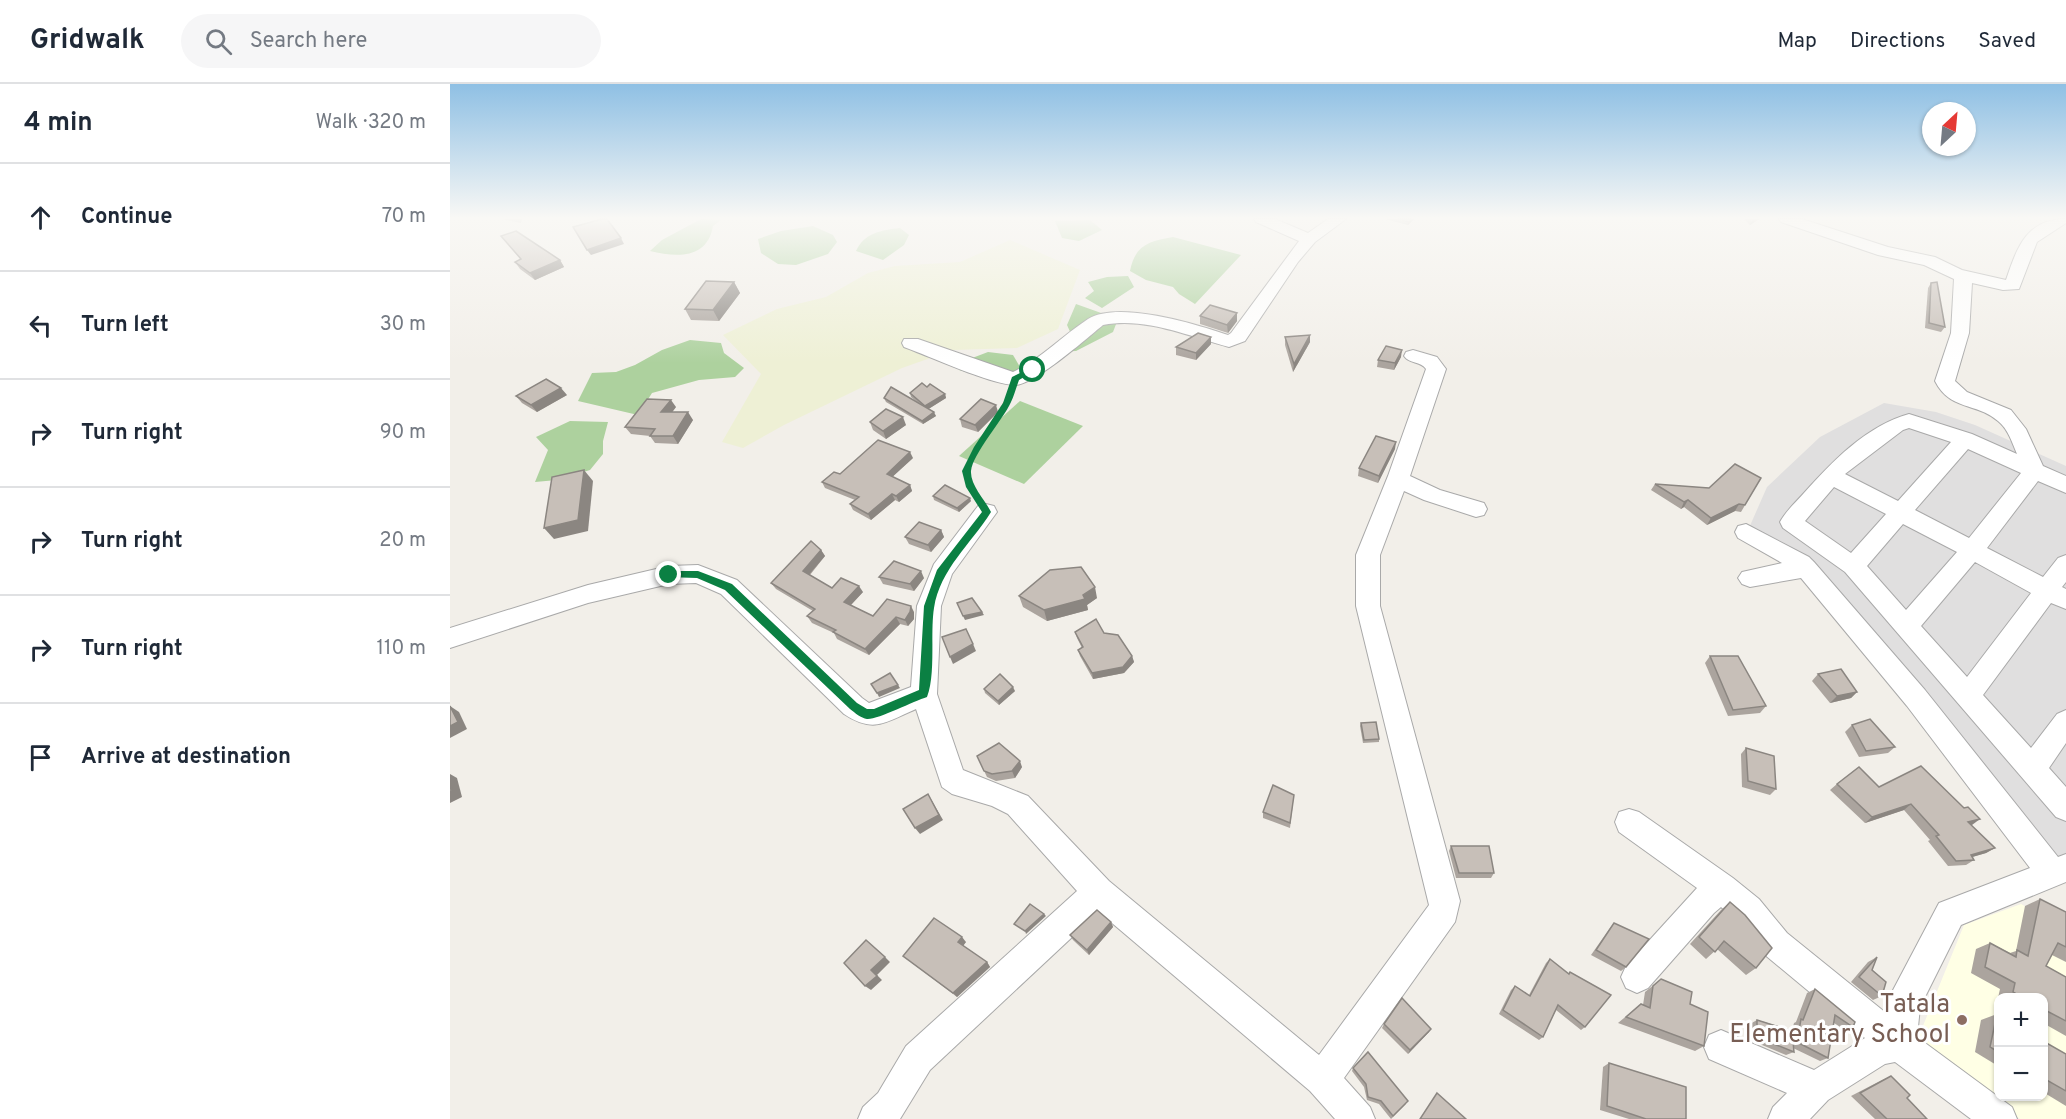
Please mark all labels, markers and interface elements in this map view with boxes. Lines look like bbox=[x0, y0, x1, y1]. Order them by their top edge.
search box bbox=[181, 14, 601, 68]
text: Gridwalk bbox=[30, 23, 145, 59]
icon: search bbox=[202, 25, 235, 58]
text: Search here bbox=[250, 28, 367, 55]
text: Map bbox=[1777, 28, 1817, 55]
text: Directions bbox=[1850, 28, 1945, 55]
text: Saved bbox=[1978, 28, 2036, 55]
north arrow bbox=[1922, 102, 1976, 156]
text: 4 min bbox=[24, 107, 93, 140]
text: Walk · 320 m bbox=[316, 110, 426, 136]
icon: ahead bbox=[24, 201, 57, 234]
text: Continue bbox=[81, 204, 172, 231]
text: 70 m bbox=[382, 204, 426, 230]
icon: left bbox=[24, 309, 57, 342]
text: Turn left bbox=[81, 312, 169, 339]
text: 30 m bbox=[380, 312, 426, 338]
route start bbox=[1019, 356, 1045, 382]
icon: right bbox=[24, 417, 57, 450]
text: Turn right bbox=[81, 420, 183, 447]
text: 90 m bbox=[380, 420, 426, 446]
icon: right bbox=[24, 525, 57, 558]
text: Turn right bbox=[81, 528, 183, 555]
text: 20 m bbox=[379, 528, 426, 554]
route end bbox=[655, 561, 681, 587]
icon: right bbox=[24, 633, 57, 666]
text: Turn right bbox=[81, 636, 183, 663]
text: 110 m bbox=[377, 636, 426, 662]
icon: arrive bbox=[24, 741, 57, 774]
text: Arrive at destination bbox=[81, 744, 291, 771]
place label: Tatala Elementary School bbox=[1729, 989, 1950, 1052]
map controls bbox=[1994, 993, 2048, 1101]
button: + bbox=[1994, 993, 2048, 1047]
marker: Tatala Elementary School bbox=[1955, 1013, 1969, 1027]
button: − bbox=[1994, 1047, 2048, 1101]

